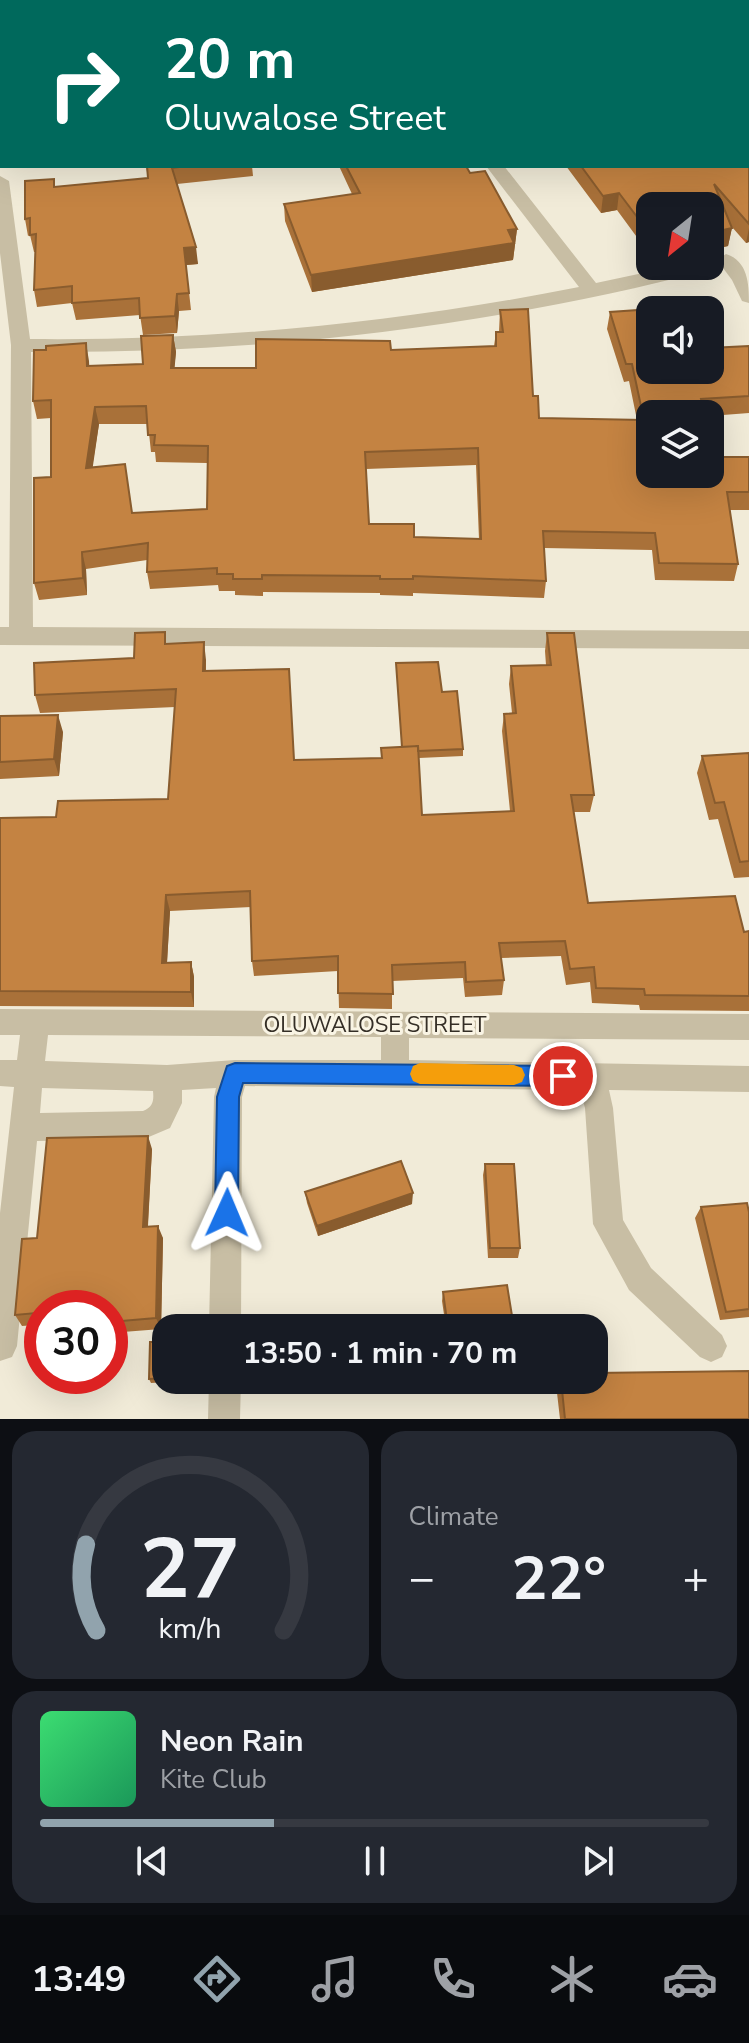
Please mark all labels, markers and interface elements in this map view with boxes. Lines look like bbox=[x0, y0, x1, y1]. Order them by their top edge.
text: 20 m bbox=[164, 21, 295, 98]
icon: right bbox=[32, 32, 136, 136]
text: Oluwalose Street bbox=[164, 94, 446, 143]
north arrow bbox=[636, 192, 724, 280]
map controls bbox=[636, 192, 724, 488]
button: sound bbox=[636, 296, 724, 384]
button: layers bbox=[636, 400, 724, 488]
street label: OLUWALOSE STREET bbox=[263, 1010, 487, 1040]
pin bbox=[529, 1042, 597, 1110]
icon: arrive bbox=[541, 1054, 585, 1098]
position arrow bbox=[185, 1171, 269, 1255]
speed limit sign: 30 bbox=[24, 1290, 128, 1394]
text: 13:50 · 1 min · 70 m bbox=[243, 1333, 517, 1374]
text: Climate bbox=[409, 1499, 499, 1534]
text: 27 bbox=[140, 1513, 240, 1626]
text: 22° bbox=[511, 1538, 606, 1620]
text: − bbox=[409, 1549, 435, 1609]
text: + bbox=[683, 1549, 709, 1609]
text: km/h bbox=[159, 1609, 222, 1648]
text: Neon Rain bbox=[160, 1721, 304, 1762]
text: Kite Club bbox=[160, 1762, 267, 1797]
icon: previous bbox=[130, 1839, 174, 1883]
icon: pause bbox=[353, 1839, 397, 1883]
icon: next bbox=[576, 1839, 620, 1883]
icon: directions bbox=[189, 1951, 245, 2007]
icon: music bbox=[307, 1951, 363, 2007]
icon: phone bbox=[425, 1951, 481, 2007]
icon: climate bbox=[544, 1951, 600, 2007]
icon: car bbox=[662, 1951, 718, 2007]
text: 13:49 bbox=[31, 1955, 126, 2004]

